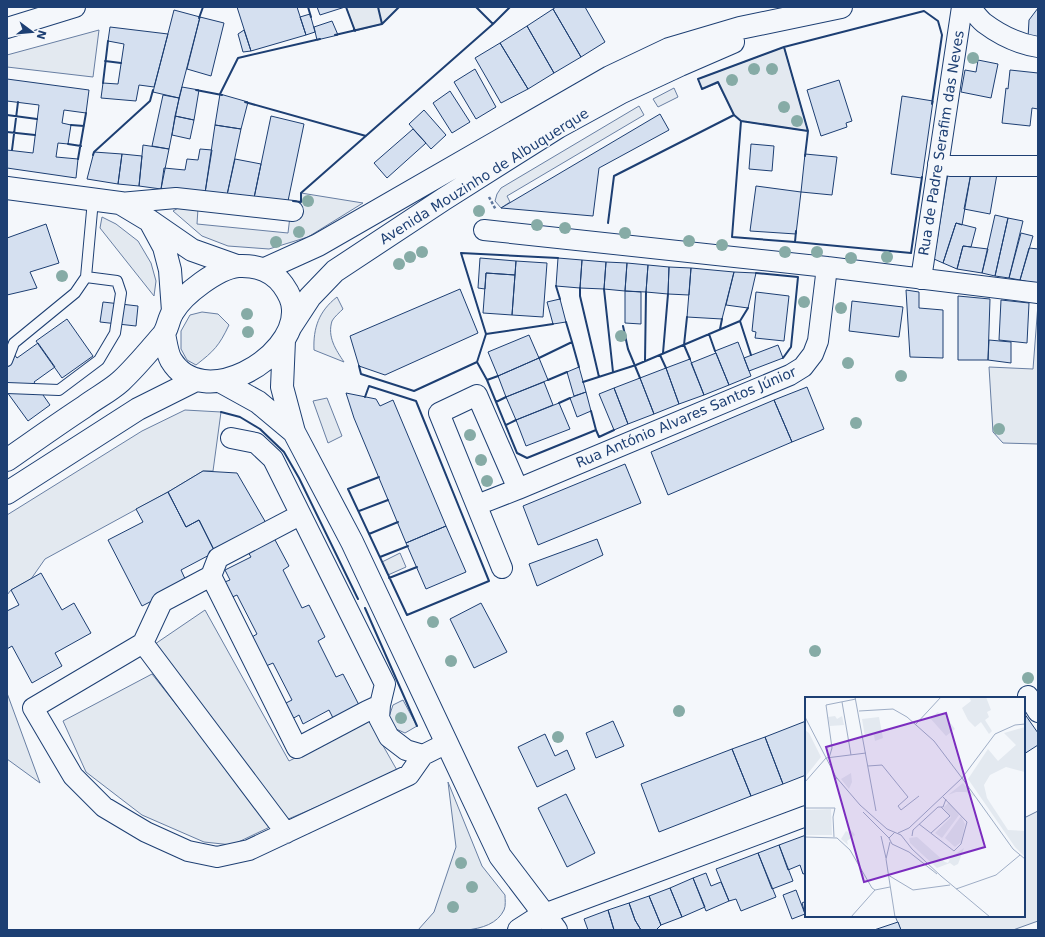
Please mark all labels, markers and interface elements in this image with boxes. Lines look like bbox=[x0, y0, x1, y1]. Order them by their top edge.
north arrow bbox=[12, 12, 52, 52]
text: N bbox=[34, 28, 49, 41]
street label: Rua de Padre Serafim das Neves bbox=[915, 29, 967, 257]
street label: Avenida Mouzinho de Albuquerque bbox=[377, 105, 591, 247]
street label: Rua António Alvares Santos Júnior bbox=[573, 363, 799, 471]
inset map bbox=[805, 697, 1025, 917]

